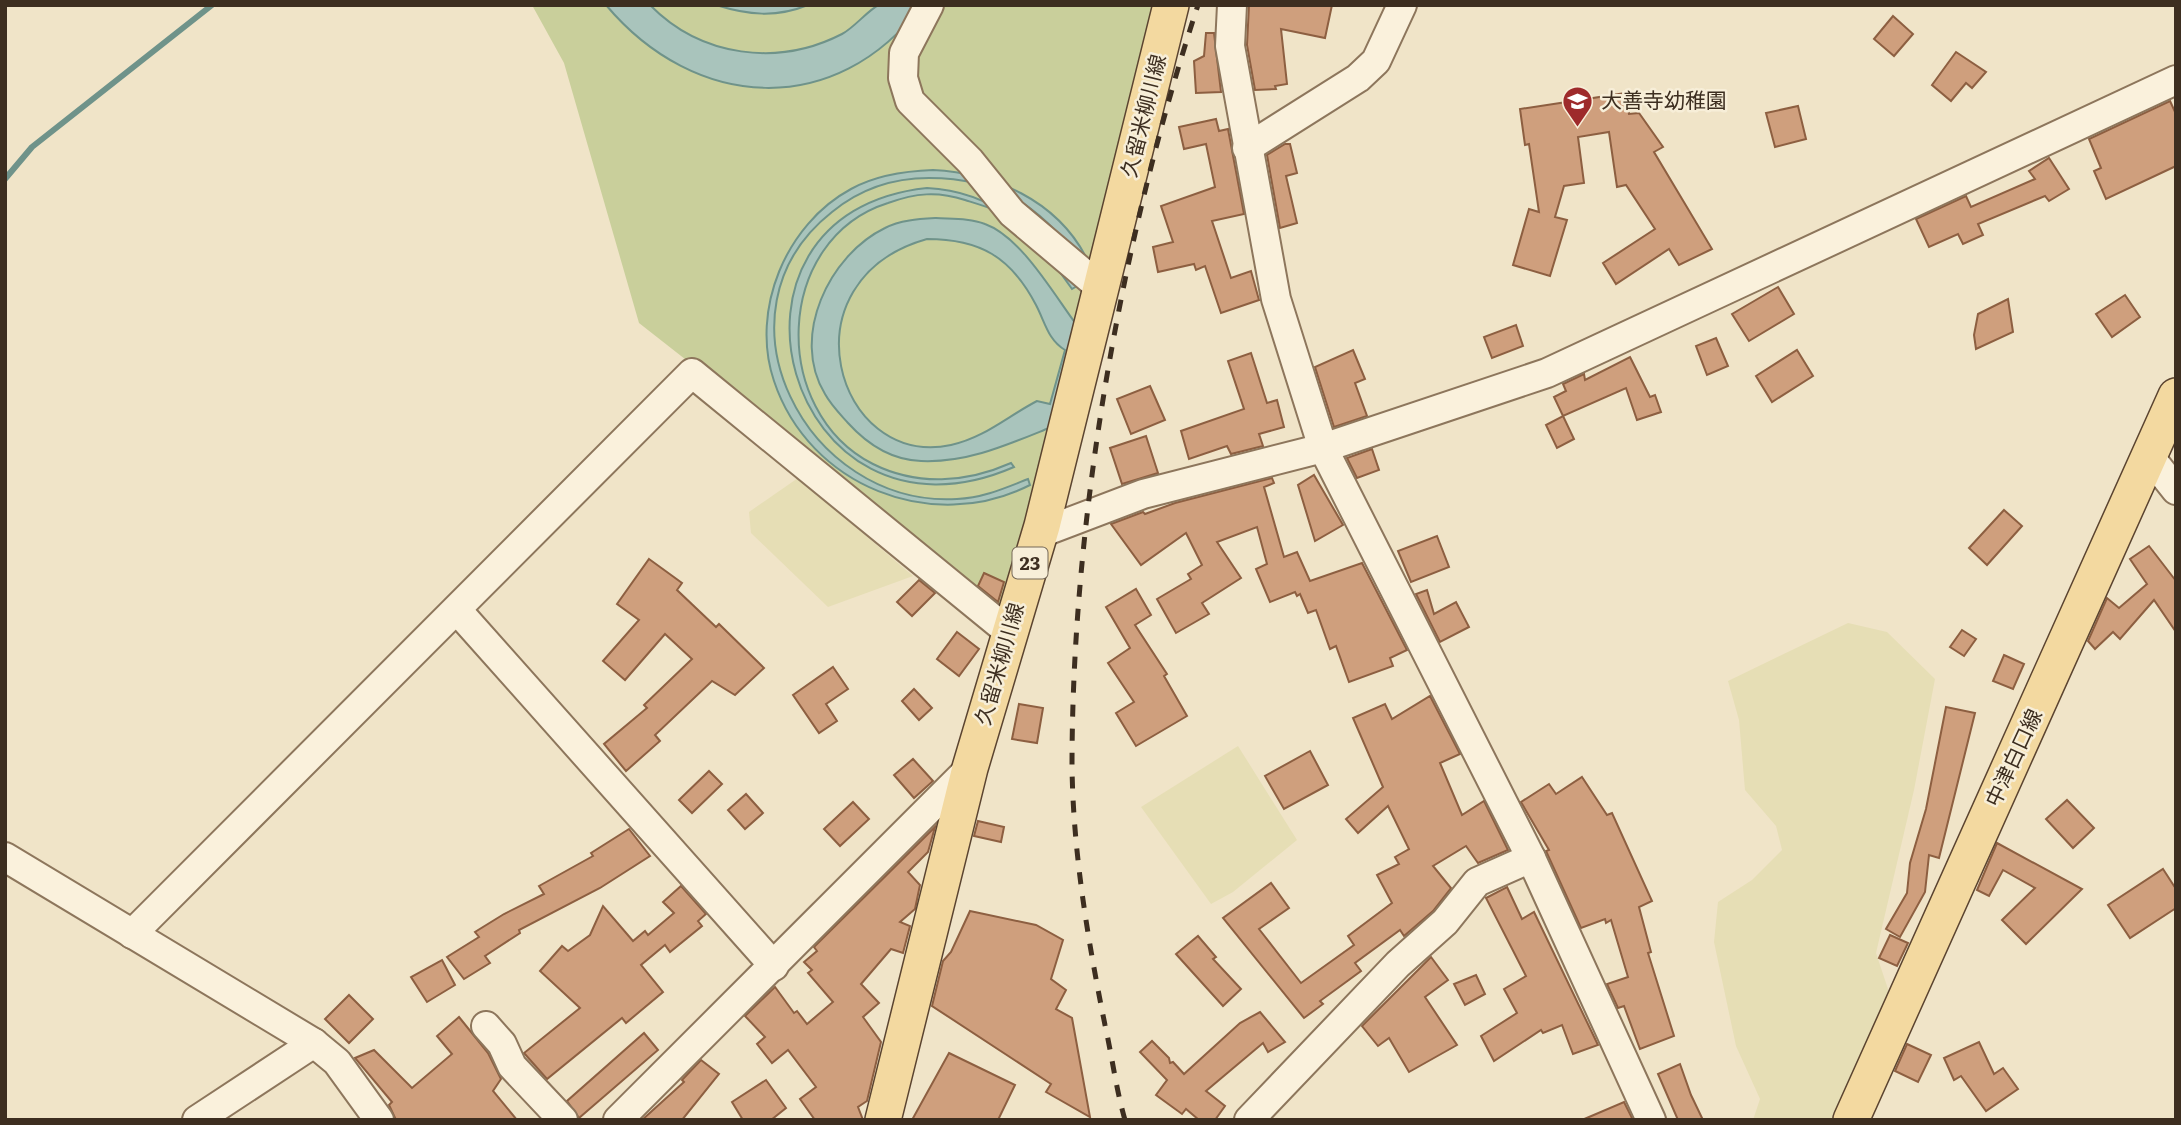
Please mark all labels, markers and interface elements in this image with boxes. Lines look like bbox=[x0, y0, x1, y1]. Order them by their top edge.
street label: 久留米柳川線 bbox=[1111, 51, 1172, 180]
place label: 大善寺幼稚園 bbox=[1601, 83, 1727, 114]
school or university icon: 大善寺幼稚園 bbox=[1561, 84, 1595, 128]
road number: 23 bbox=[1012, 548, 1048, 578]
street label: 久留米柳川線 bbox=[965, 598, 1030, 728]
street label: 中津白口線 bbox=[1975, 703, 2048, 811]

